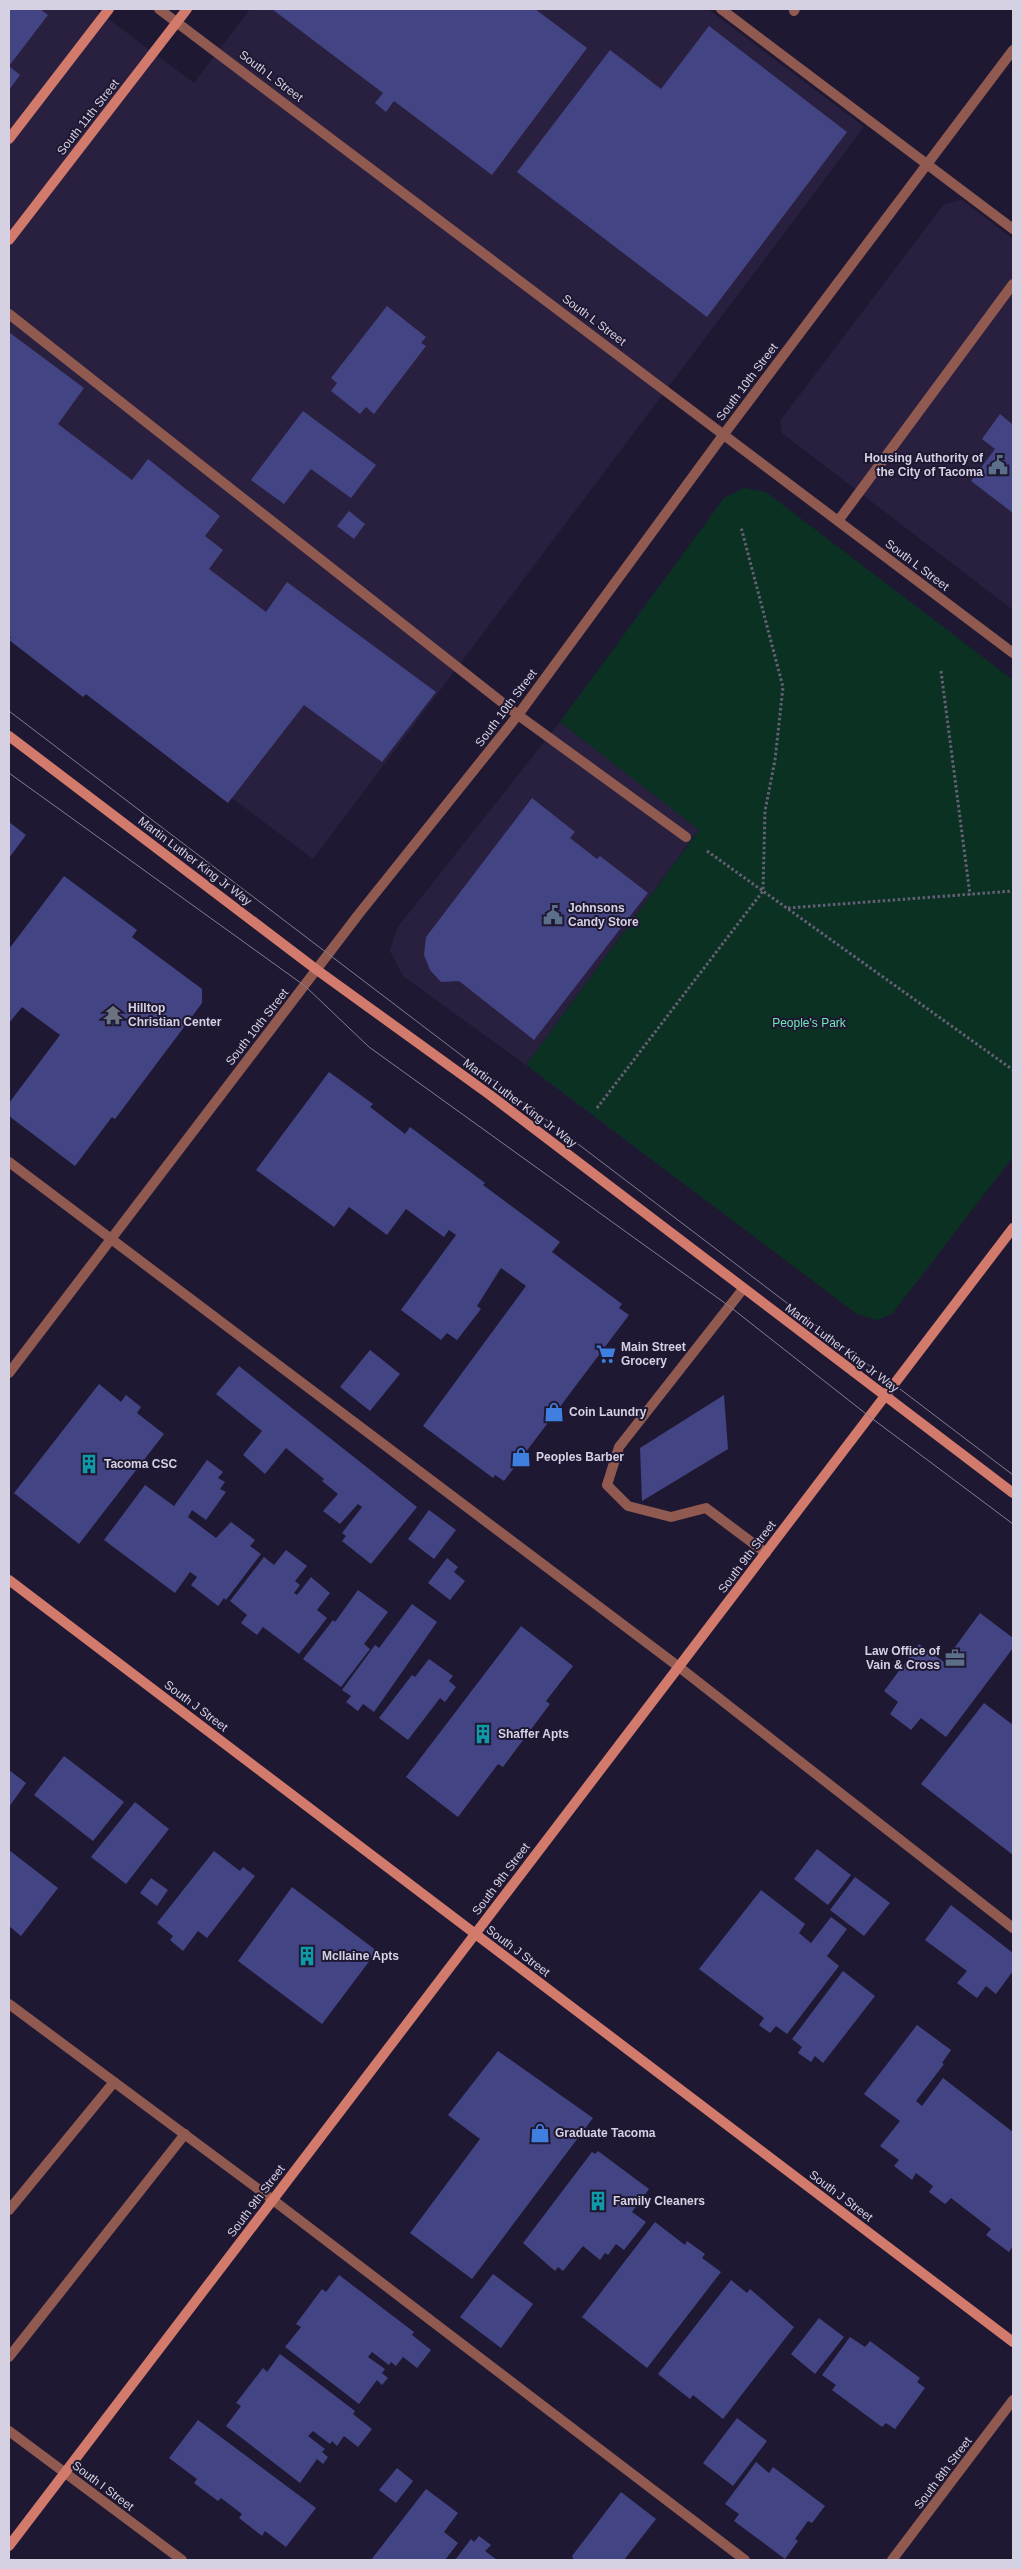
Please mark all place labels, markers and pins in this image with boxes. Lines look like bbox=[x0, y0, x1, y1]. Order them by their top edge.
place label: Housing Authority of the City of Tacoma bbox=[864, 451, 984, 479]
public building icon: Housing Authority of the City of Tacoma bbox=[987, 454, 1009, 476]
place label: Johnsons Candy Store bbox=[568, 901, 639, 929]
public building icon: Johnsons Candy Store bbox=[542, 904, 564, 926]
place label: Hilltop Christian Center bbox=[128, 1001, 222, 1029]
temple icon: Hilltop Christian Center bbox=[102, 1004, 124, 1026]
place label: Main Street Grocery bbox=[621, 1340, 686, 1368]
supermarket icon: Main Street Grocery bbox=[595, 1343, 617, 1365]
shop icon: Coin Laundry bbox=[543, 1401, 565, 1423]
place label: Coin Laundry bbox=[569, 1405, 647, 1419]
shop icon: Peoples Barber bbox=[510, 1446, 532, 1468]
place label: Peoples Barber bbox=[536, 1450, 624, 1464]
building icon: Tacoma CSC bbox=[78, 1453, 100, 1475]
place label: Tacoma CSC bbox=[104, 1457, 177, 1471]
place label: Law Office of Vain & Cross bbox=[865, 1644, 941, 1672]
office icon: Law Office of Vain & Cross bbox=[944, 1647, 966, 1669]
building icon: Shaffer Apts bbox=[472, 1723, 494, 1745]
place label: Shaffer Apts bbox=[498, 1727, 569, 1741]
building icon: McIlaine Apts bbox=[296, 1945, 318, 1967]
place label: McIlaine Apts bbox=[322, 1949, 399, 1963]
shop icon: Graduate Tacoma bbox=[529, 2122, 551, 2144]
place label: Graduate Tacoma bbox=[555, 2126, 656, 2140]
building icon: Family Cleaners bbox=[587, 2190, 609, 2212]
place label: Family Cleaners bbox=[613, 2194, 705, 2208]

